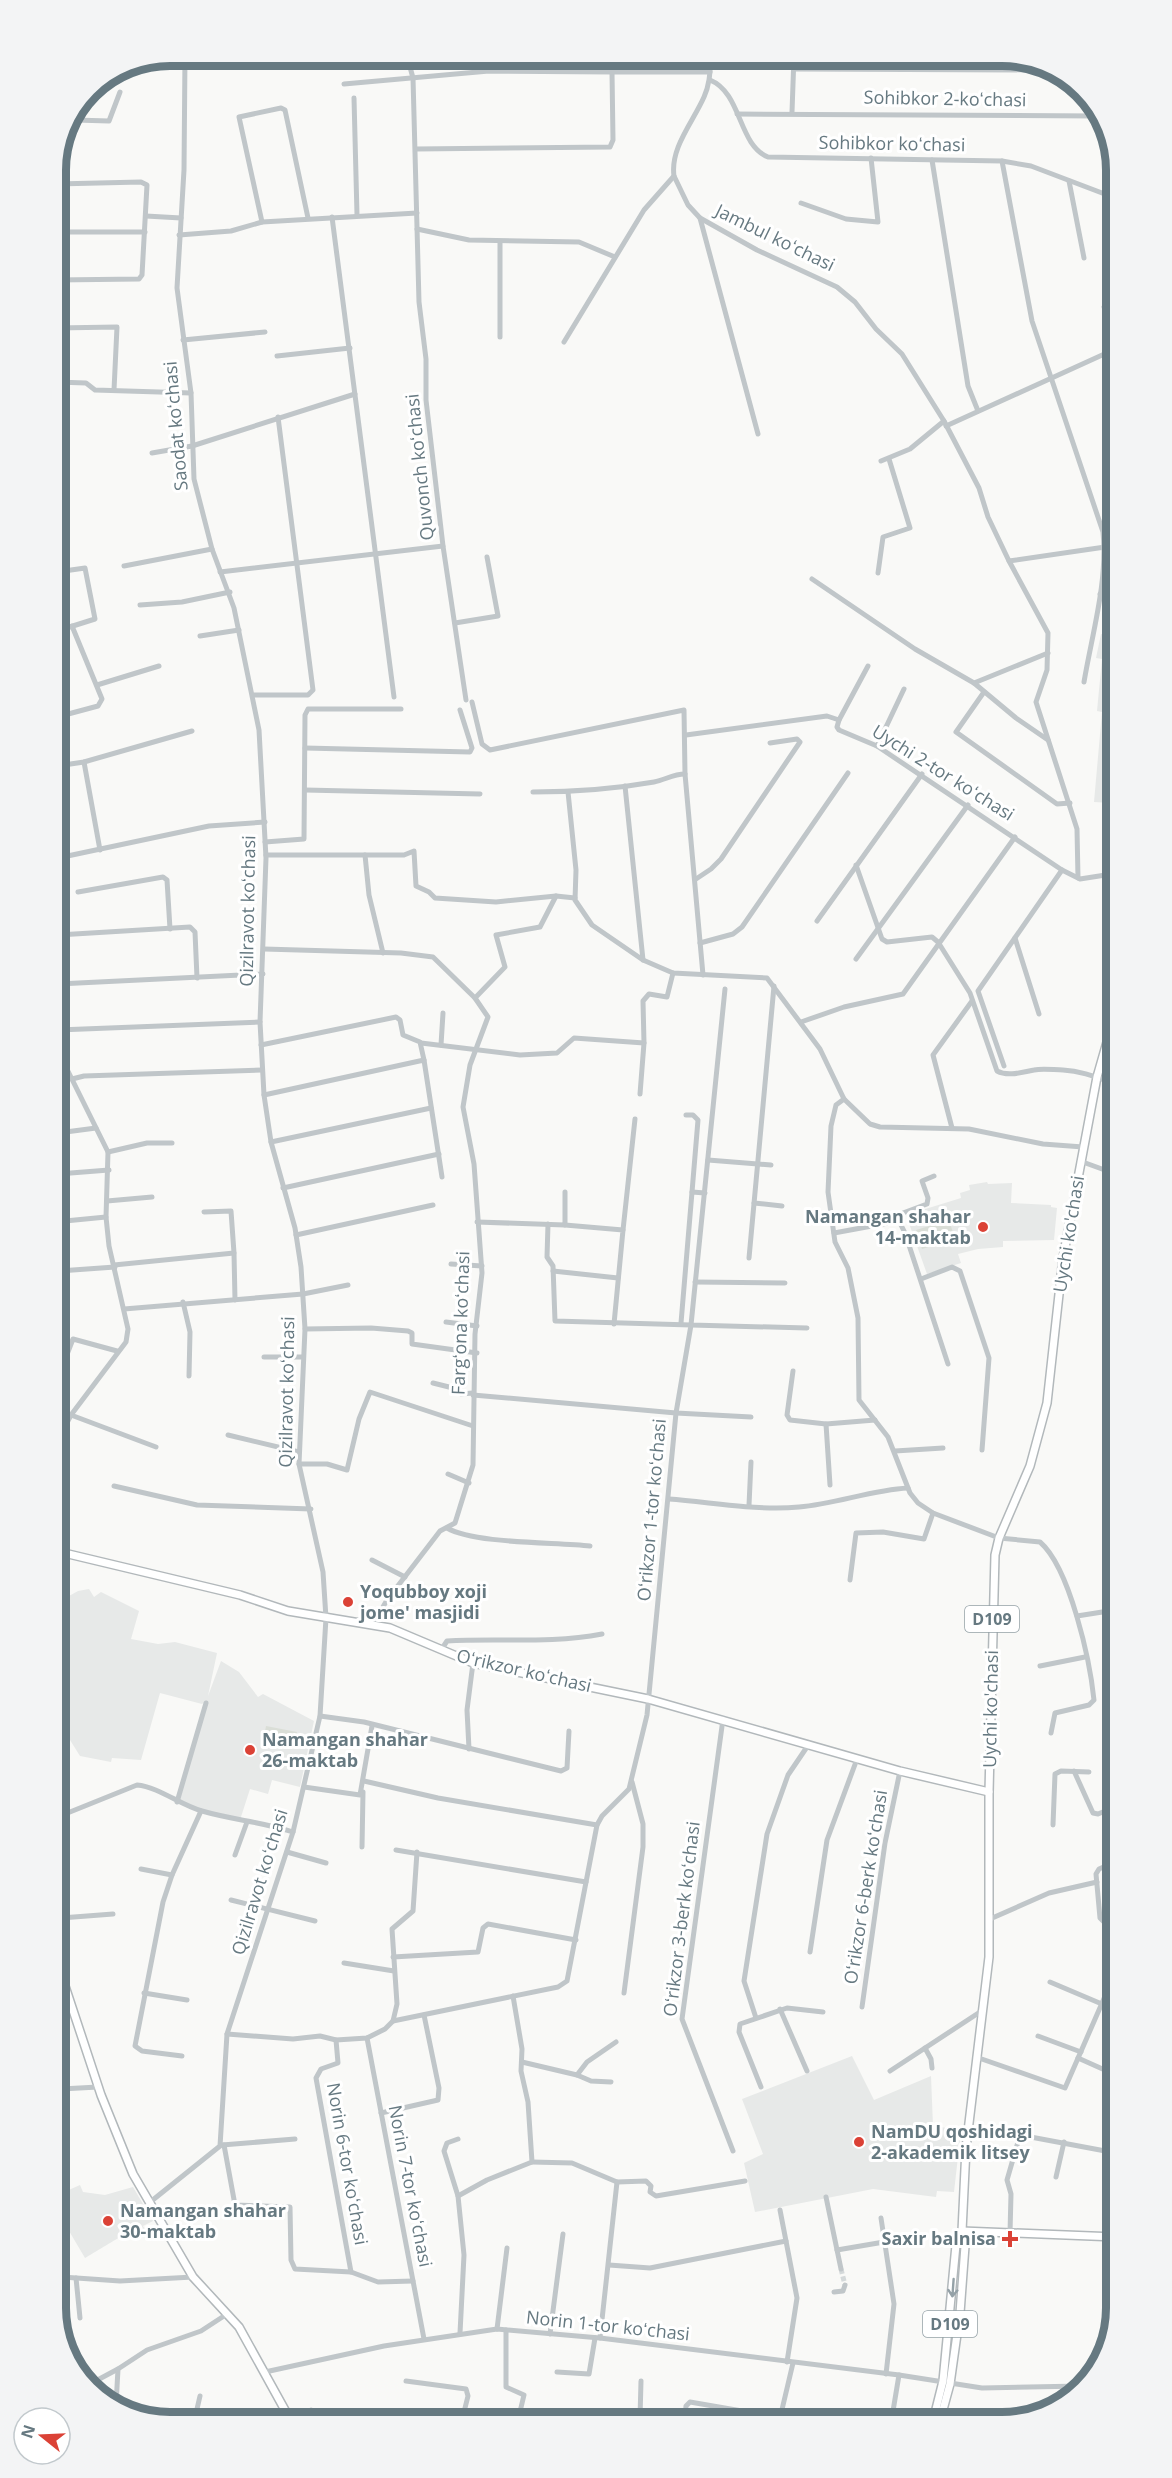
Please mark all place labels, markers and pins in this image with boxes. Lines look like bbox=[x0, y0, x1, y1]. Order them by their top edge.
place label: Namangan shahar 14-maktab bbox=[805, 1204, 971, 1249]
marker: Namangan shahar 14-maktab bbox=[976, 1220, 990, 1234]
place label: Yoqubboy xoji jome' masjidi bbox=[358, 1579, 487, 1624]
marker: Yoqubboy xoji jome' masjidi bbox=[341, 1595, 355, 1609]
place label: Namangan shahar 26-maktab bbox=[262, 1727, 428, 1772]
marker: Namangan shahar 26-maktab bbox=[243, 1743, 257, 1757]
place label: NamDU qoshidagi 2-akademik litsey bbox=[871, 2119, 1033, 2164]
marker: NamDU qoshidagi 2-akademik litsey bbox=[852, 2135, 866, 2149]
place label: Namangan shahar 30-maktab bbox=[120, 2198, 286, 2243]
marker: Namangan shahar 30-maktab bbox=[101, 2214, 115, 2228]
place label: Saxir balnisa bbox=[882, 2226, 996, 2250]
marker: Saxir balnisa bbox=[1001, 2230, 1019, 2248]

